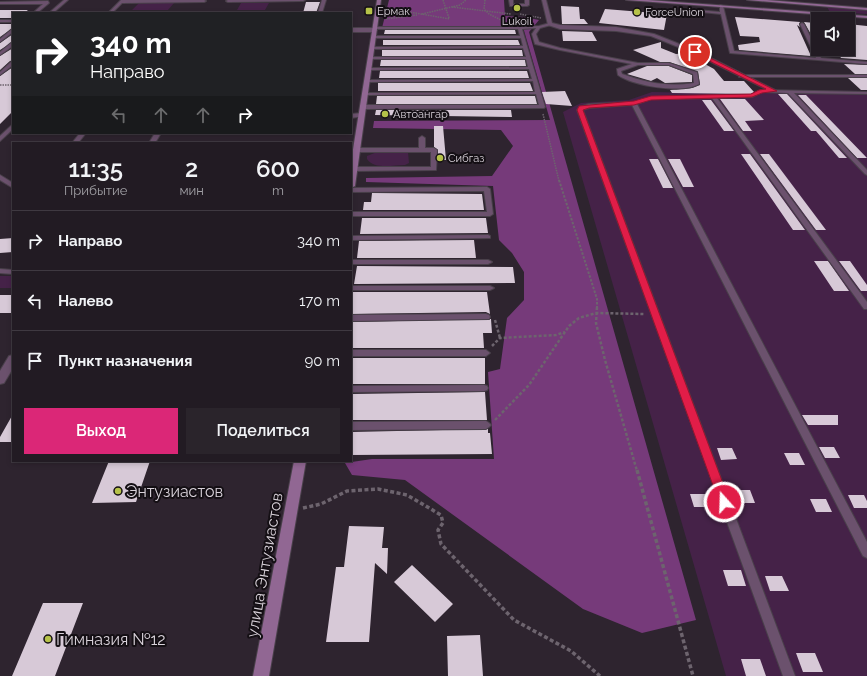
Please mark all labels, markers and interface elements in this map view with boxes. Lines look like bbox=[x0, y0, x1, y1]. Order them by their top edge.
marker: Lukoil bbox=[512, 3, 522, 13]
place label: Ермак bbox=[377, 5, 410, 18]
marker: Ермак bbox=[364, 6, 374, 16]
place label: ForceUnion bbox=[645, 6, 704, 19]
marker: ForceUnion bbox=[632, 7, 642, 17]
map controls bbox=[811, 12, 855, 56]
button: sound bbox=[811, 12, 855, 56]
place label: Lukoil bbox=[502, 15, 532, 28]
text: 340 m bbox=[90, 27, 172, 60]
icon: right bbox=[24, 28, 76, 80]
pin bbox=[678, 35, 712, 69]
icon: arrive bbox=[684, 41, 706, 63]
text: Направо bbox=[90, 61, 164, 82]
icon: left bbox=[108, 104, 130, 126]
icon: ahead bbox=[150, 104, 172, 126]
icon: ahead bbox=[192, 104, 214, 126]
icon: right bbox=[234, 104, 256, 126]
place label: Автоангар bbox=[393, 108, 448, 121]
marker: Автоангар bbox=[380, 109, 390, 119]
place label: Сибгаз bbox=[448, 152, 484, 165]
marker: Сибгаз bbox=[435, 153, 445, 163]
text: 11:35 bbox=[69, 154, 123, 183]
text: 2 bbox=[185, 154, 198, 183]
text: 600 bbox=[256, 154, 300, 183]
text: Прибытие bbox=[64, 183, 127, 198]
text: мин bbox=[179, 183, 204, 198]
text: m bbox=[272, 183, 284, 198]
icon: right bbox=[24, 230, 46, 252]
text: Направо bbox=[58, 232, 122, 250]
text: 340 m bbox=[297, 232, 340, 250]
icon: left bbox=[24, 290, 46, 312]
text: Налево bbox=[58, 292, 113, 310]
text: 170 m bbox=[299, 292, 340, 310]
icon: arrive bbox=[24, 350, 46, 372]
text: Пункт назначения bbox=[58, 352, 192, 370]
text: 90 m bbox=[304, 352, 340, 370]
button: Выход bbox=[24, 408, 178, 454]
button: Поделиться bbox=[186, 408, 340, 454]
position arrow bbox=[703, 481, 745, 523]
place label: Энтузиастов bbox=[126, 482, 223, 501]
marker: Энтузиастов bbox=[113, 486, 123, 496]
street label: улица Энтузиастов bbox=[242, 491, 287, 639]
place label: Гимназия №12 bbox=[56, 630, 166, 649]
marker: Гимназия №12 bbox=[43, 634, 53, 644]

